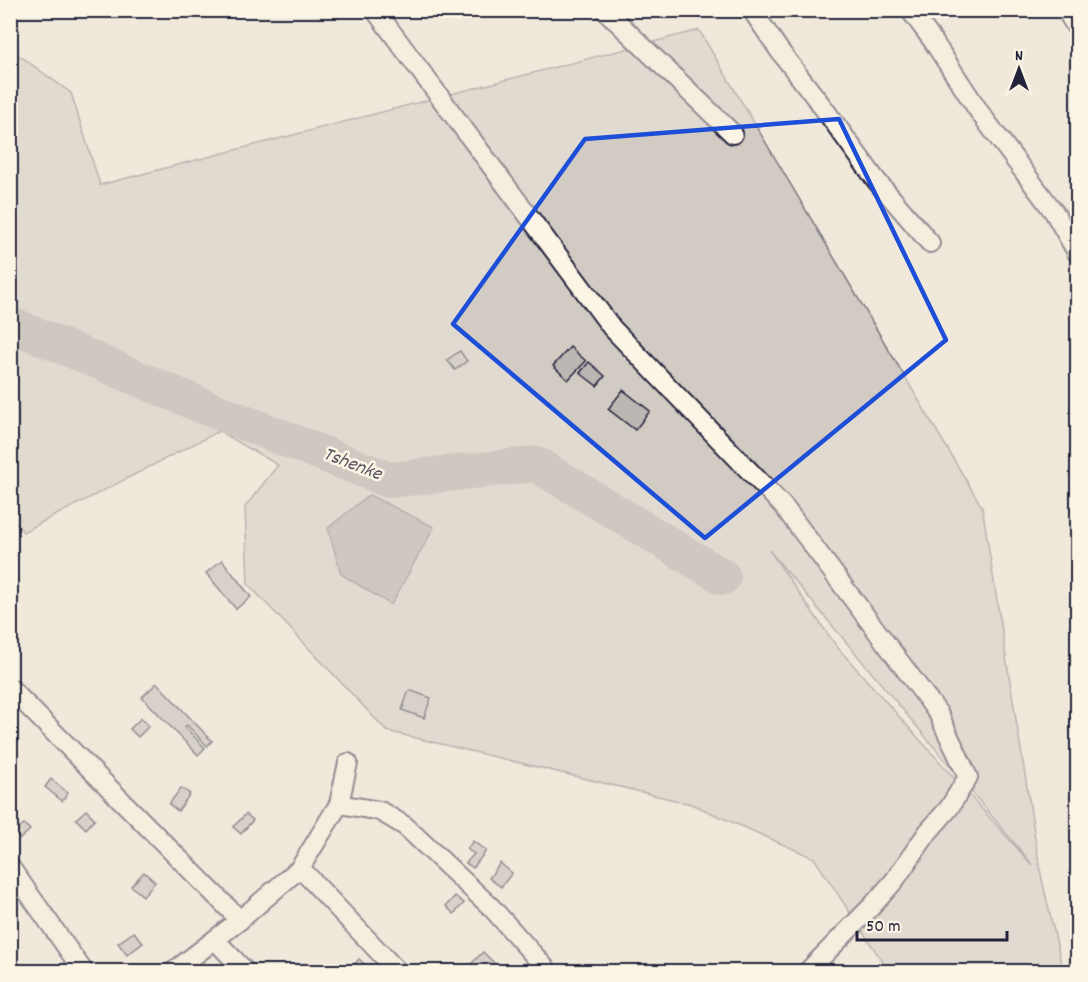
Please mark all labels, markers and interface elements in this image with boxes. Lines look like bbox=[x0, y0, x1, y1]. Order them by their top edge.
north arrow bbox=[989, 39, 1049, 99]
text: N bbox=[1015, 45, 1023, 68]
water label: Tshenke bbox=[319, 441, 386, 489]
scale bar bbox=[857, 904, 1007, 942]
text: 50 m bbox=[866, 915, 901, 940]

